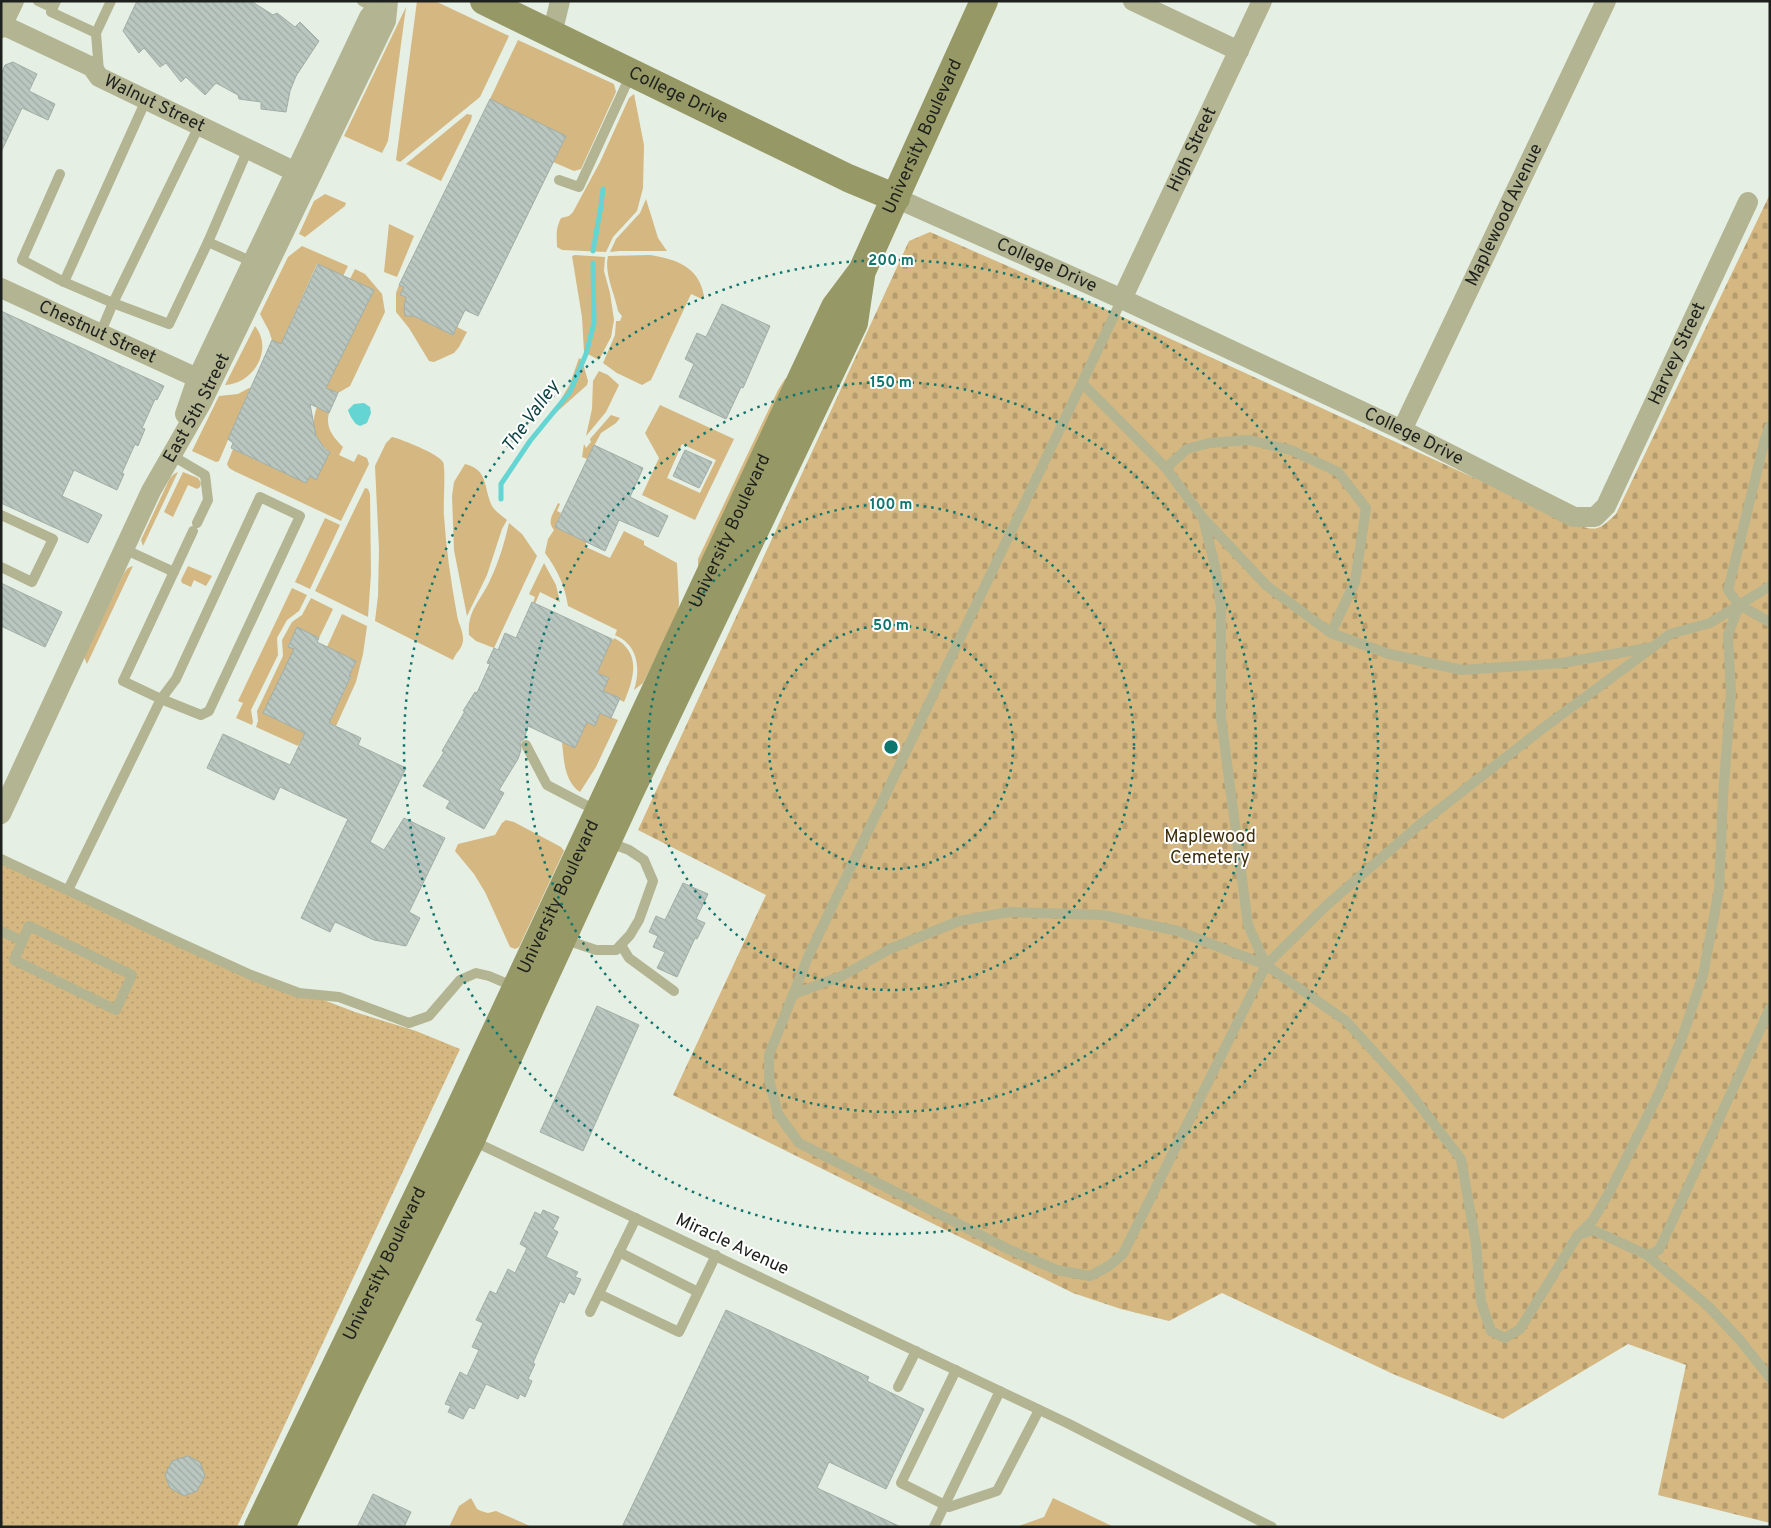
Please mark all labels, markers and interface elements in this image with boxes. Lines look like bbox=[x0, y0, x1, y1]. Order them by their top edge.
street label: University Boulevard bbox=[878, 56, 968, 218]
street label: College Drive bbox=[625, 62, 732, 129]
street label: Walnut Street bbox=[100, 69, 209, 138]
street label: High Street bbox=[1162, 103, 1222, 196]
street label: Maplewood Avenue bbox=[1460, 140, 1548, 290]
street label: College Drive bbox=[993, 233, 1101, 298]
text: 200 m bbox=[868, 252, 914, 271]
street label: Chestnut Street bbox=[35, 295, 160, 369]
street label: Harvey Street bbox=[1643, 299, 1711, 409]
street label: East 5th Street bbox=[158, 349, 235, 467]
text: 150 m bbox=[870, 374, 912, 393]
water label: The Valley bbox=[497, 375, 566, 458]
street label: College Drive bbox=[1360, 402, 1467, 471]
street label: University Boulevard bbox=[684, 450, 776, 612]
text: 100 m bbox=[870, 496, 912, 515]
text: 50 m bbox=[873, 617, 909, 636]
centre of rings bbox=[882, 738, 900, 756]
street label: University Boulevard bbox=[513, 816, 605, 978]
park label: Maplewood Cemetery bbox=[1164, 826, 1256, 870]
street label: University Boulevard bbox=[338, 1183, 432, 1345]
street label: Miracle Avenue bbox=[672, 1209, 792, 1281]

